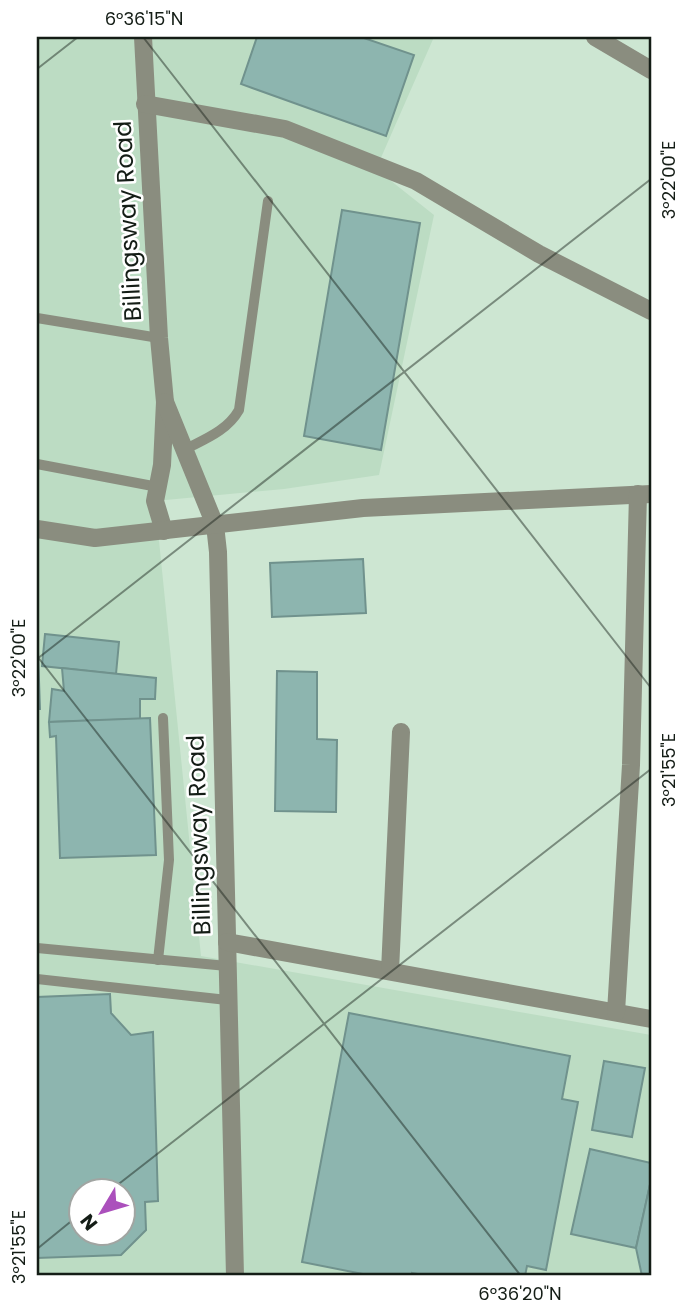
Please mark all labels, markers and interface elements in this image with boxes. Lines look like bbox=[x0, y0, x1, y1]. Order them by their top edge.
text: 6°36'15"N bbox=[105, 6, 183, 31]
street label: Billingsway Road bbox=[106, 120, 149, 322]
text: 3°22'00"E bbox=[656, 141, 681, 219]
text: 3°22'00"E bbox=[6, 619, 31, 697]
text: 3°21'55"E bbox=[656, 733, 681, 807]
street label: Billingsway Road bbox=[179, 734, 218, 936]
north arrow bbox=[66, 1176, 136, 1246]
text: N bbox=[74, 1208, 104, 1236]
text: 3°21'55"E bbox=[6, 1210, 31, 1284]
text: 6°36'20"N bbox=[478, 1281, 562, 1306]

